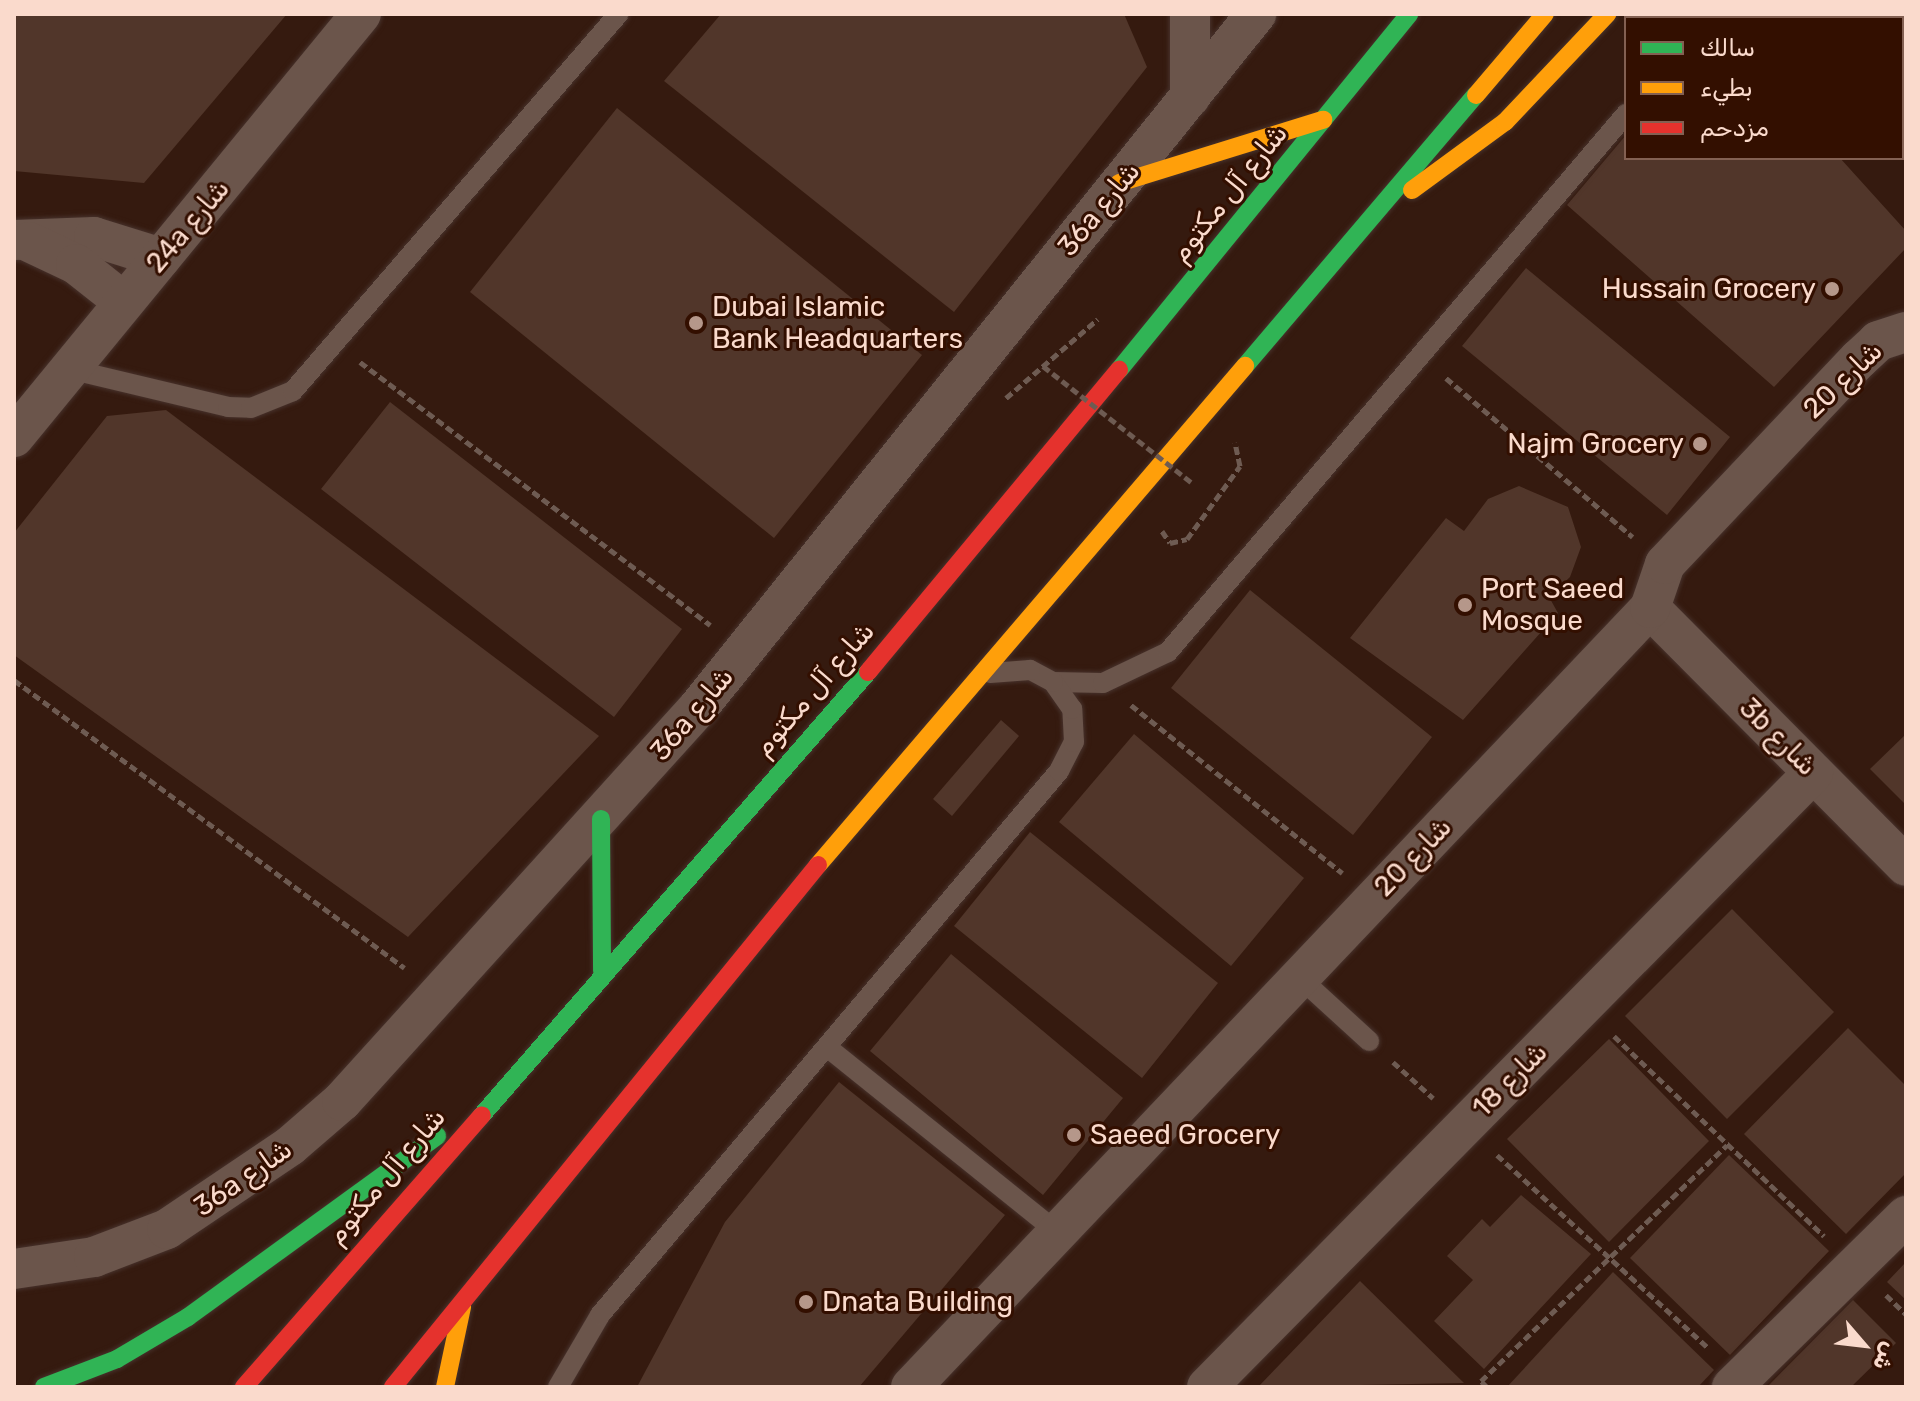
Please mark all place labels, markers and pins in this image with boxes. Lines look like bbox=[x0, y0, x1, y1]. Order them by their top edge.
place label: Hussain Grocery bbox=[1602, 272, 1816, 306]
marker: Hussain Grocery bbox=[1823, 280, 1841, 298]
place label: Dubai Islamic Bank Headquarters bbox=[712, 290, 963, 356]
marker: Dubai Islamic Bank Headquarters bbox=[687, 314, 705, 332]
place label: Najm Grocery bbox=[1507, 427, 1684, 461]
marker: Najm Grocery bbox=[1691, 435, 1709, 453]
place label: Port Saeed Mosque bbox=[1481, 572, 1624, 638]
marker: Port Saeed Mosque bbox=[1456, 596, 1474, 614]
place label: Saeed Grocery bbox=[1090, 1118, 1280, 1152]
marker: Saeed Grocery bbox=[1065, 1126, 1083, 1144]
place label: Dnata Building bbox=[822, 1285, 1013, 1319]
marker: Dnata Building bbox=[797, 1293, 815, 1311]

